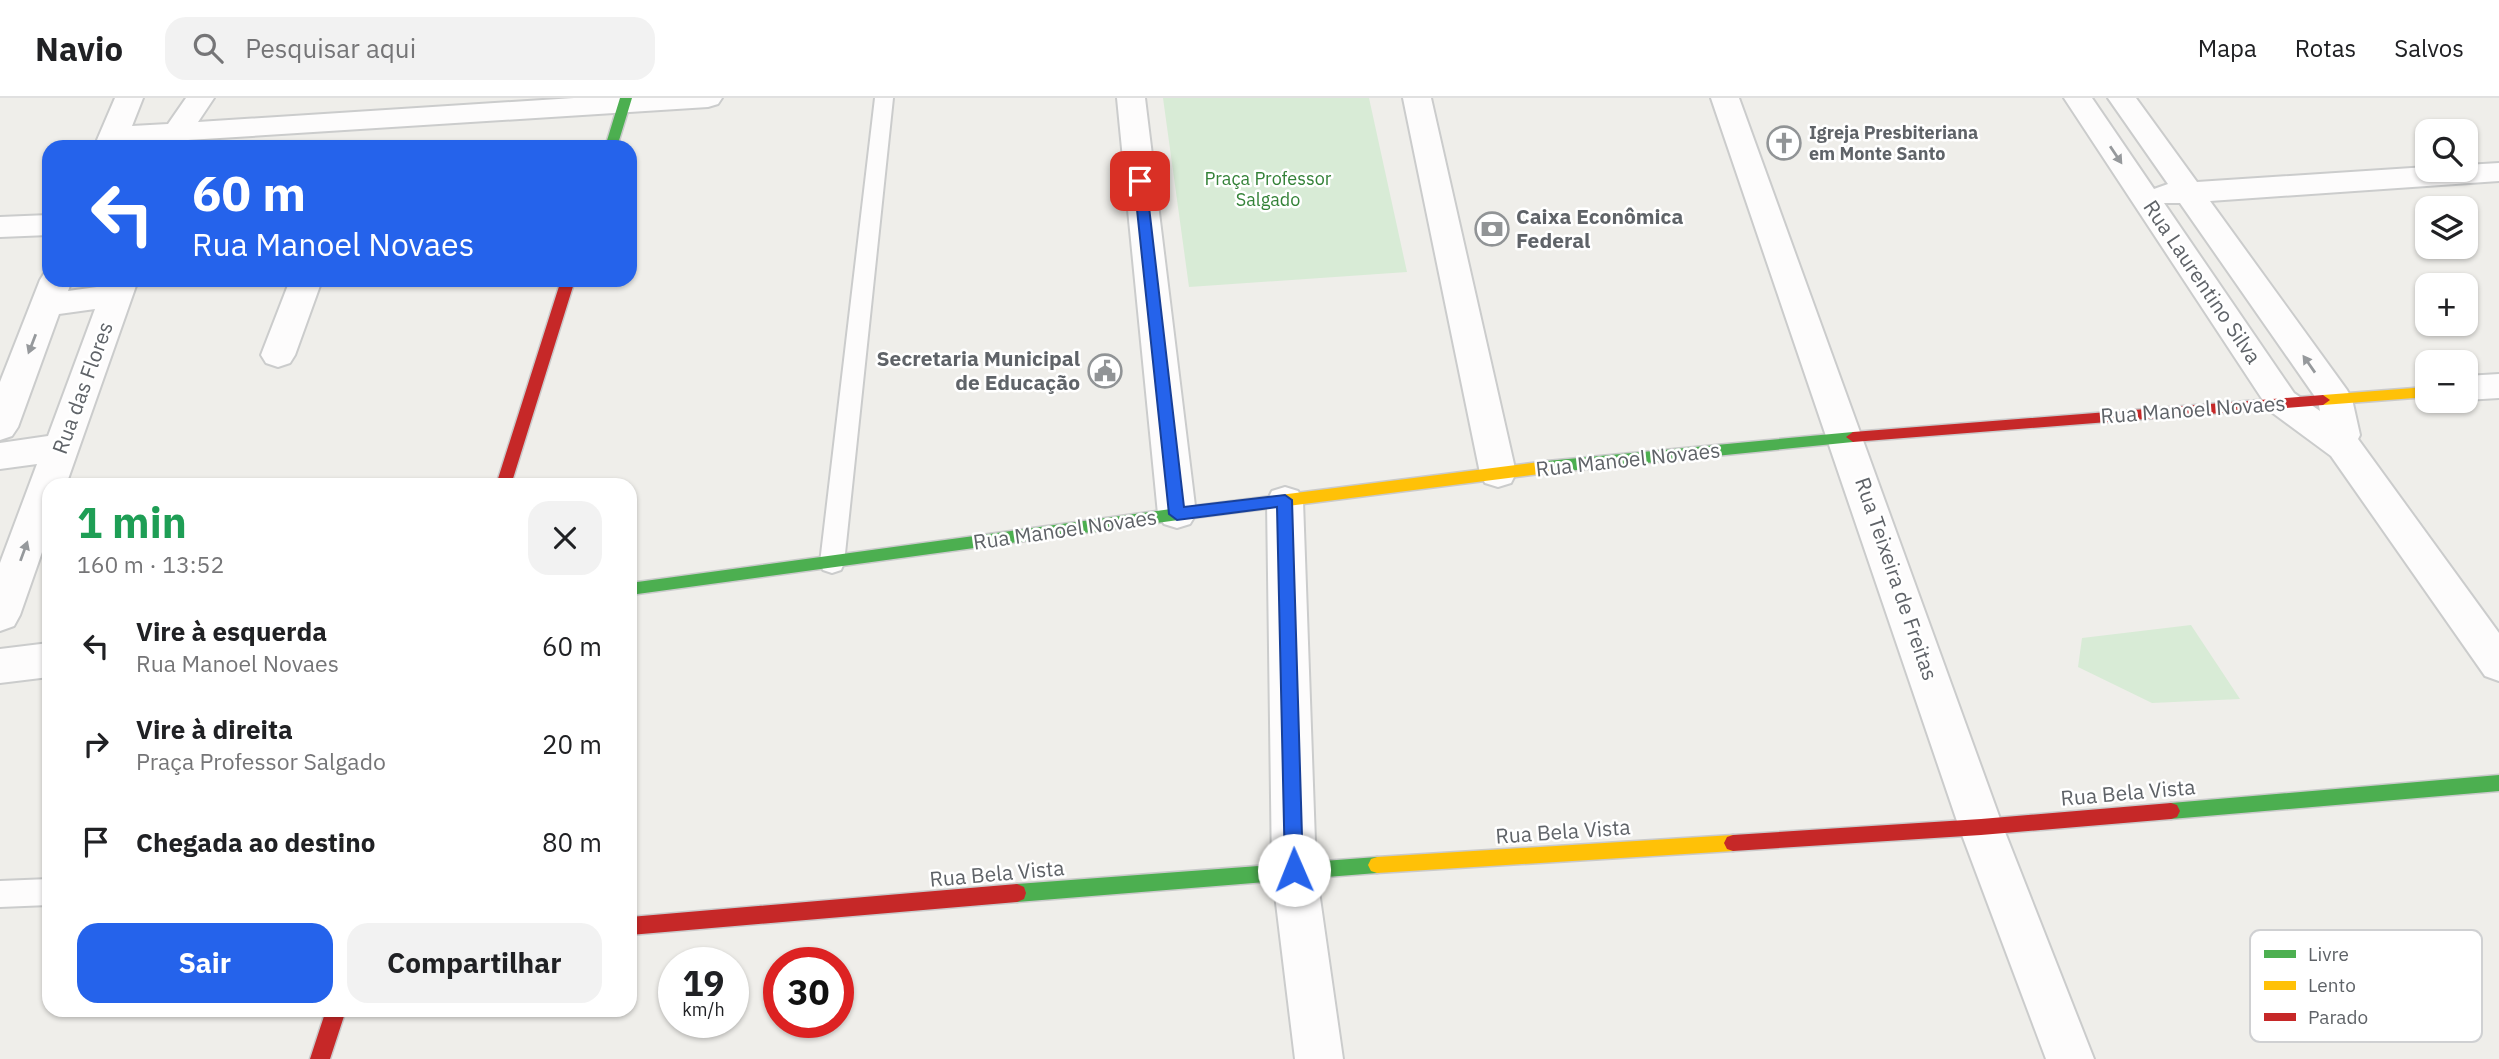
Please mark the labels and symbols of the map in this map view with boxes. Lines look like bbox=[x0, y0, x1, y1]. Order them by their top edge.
place label: Igreja Presbiteriana em Monte Santo bbox=[1809, 121, 1978, 165]
church icon: Igreja Presbiteriana em Monte Santo bbox=[1765, 124, 1803, 162]
one-way arrow bbox=[2109, 145, 2122, 164]
pin bbox=[1110, 151, 1170, 211]
park label: Praça Professor Salgado bbox=[1205, 167, 1332, 211]
street label: Rua Laurentino Silva bbox=[2138, 194, 2268, 369]
place label: Caixa Econômica Federal bbox=[1516, 202, 1683, 254]
bank icon: Caixa Econômica Federal bbox=[1473, 210, 1511, 248]
street label: Rua das Flores bbox=[45, 318, 119, 458]
one-way arrow bbox=[26, 333, 37, 354]
place label: Secretaria Municipal de Educação bbox=[876, 344, 1080, 396]
public building icon: Secretaria Municipal de Educação bbox=[1086, 352, 1124, 390]
one-way arrow bbox=[2302, 355, 2316, 373]
street label: Rua Manoel Novaes bbox=[2100, 389, 2286, 429]
street label: Rua Manoel Novaes bbox=[1534, 435, 1721, 483]
street label: Rua Teixeira de Freitas bbox=[1849, 473, 1945, 684]
street label: Rua Manoel Novaes bbox=[971, 502, 1159, 556]
one-way arrow bbox=[18, 540, 29, 561]
street label: Rua Bela Vista bbox=[2059, 772, 2197, 812]
street label: Rua Bela Vista bbox=[1494, 812, 1631, 850]
position arrow bbox=[1257, 833, 1331, 907]
street label: Rua Bela Vista bbox=[928, 853, 1066, 893]
legend bbox=[2250, 930, 2482, 1042]
text: Livre bbox=[2308, 942, 2349, 966]
speed limit sign: 30 bbox=[763, 947, 854, 1038]
text: Lento bbox=[2308, 973, 2356, 997]
text: Parado bbox=[2308, 1005, 2368, 1029]

